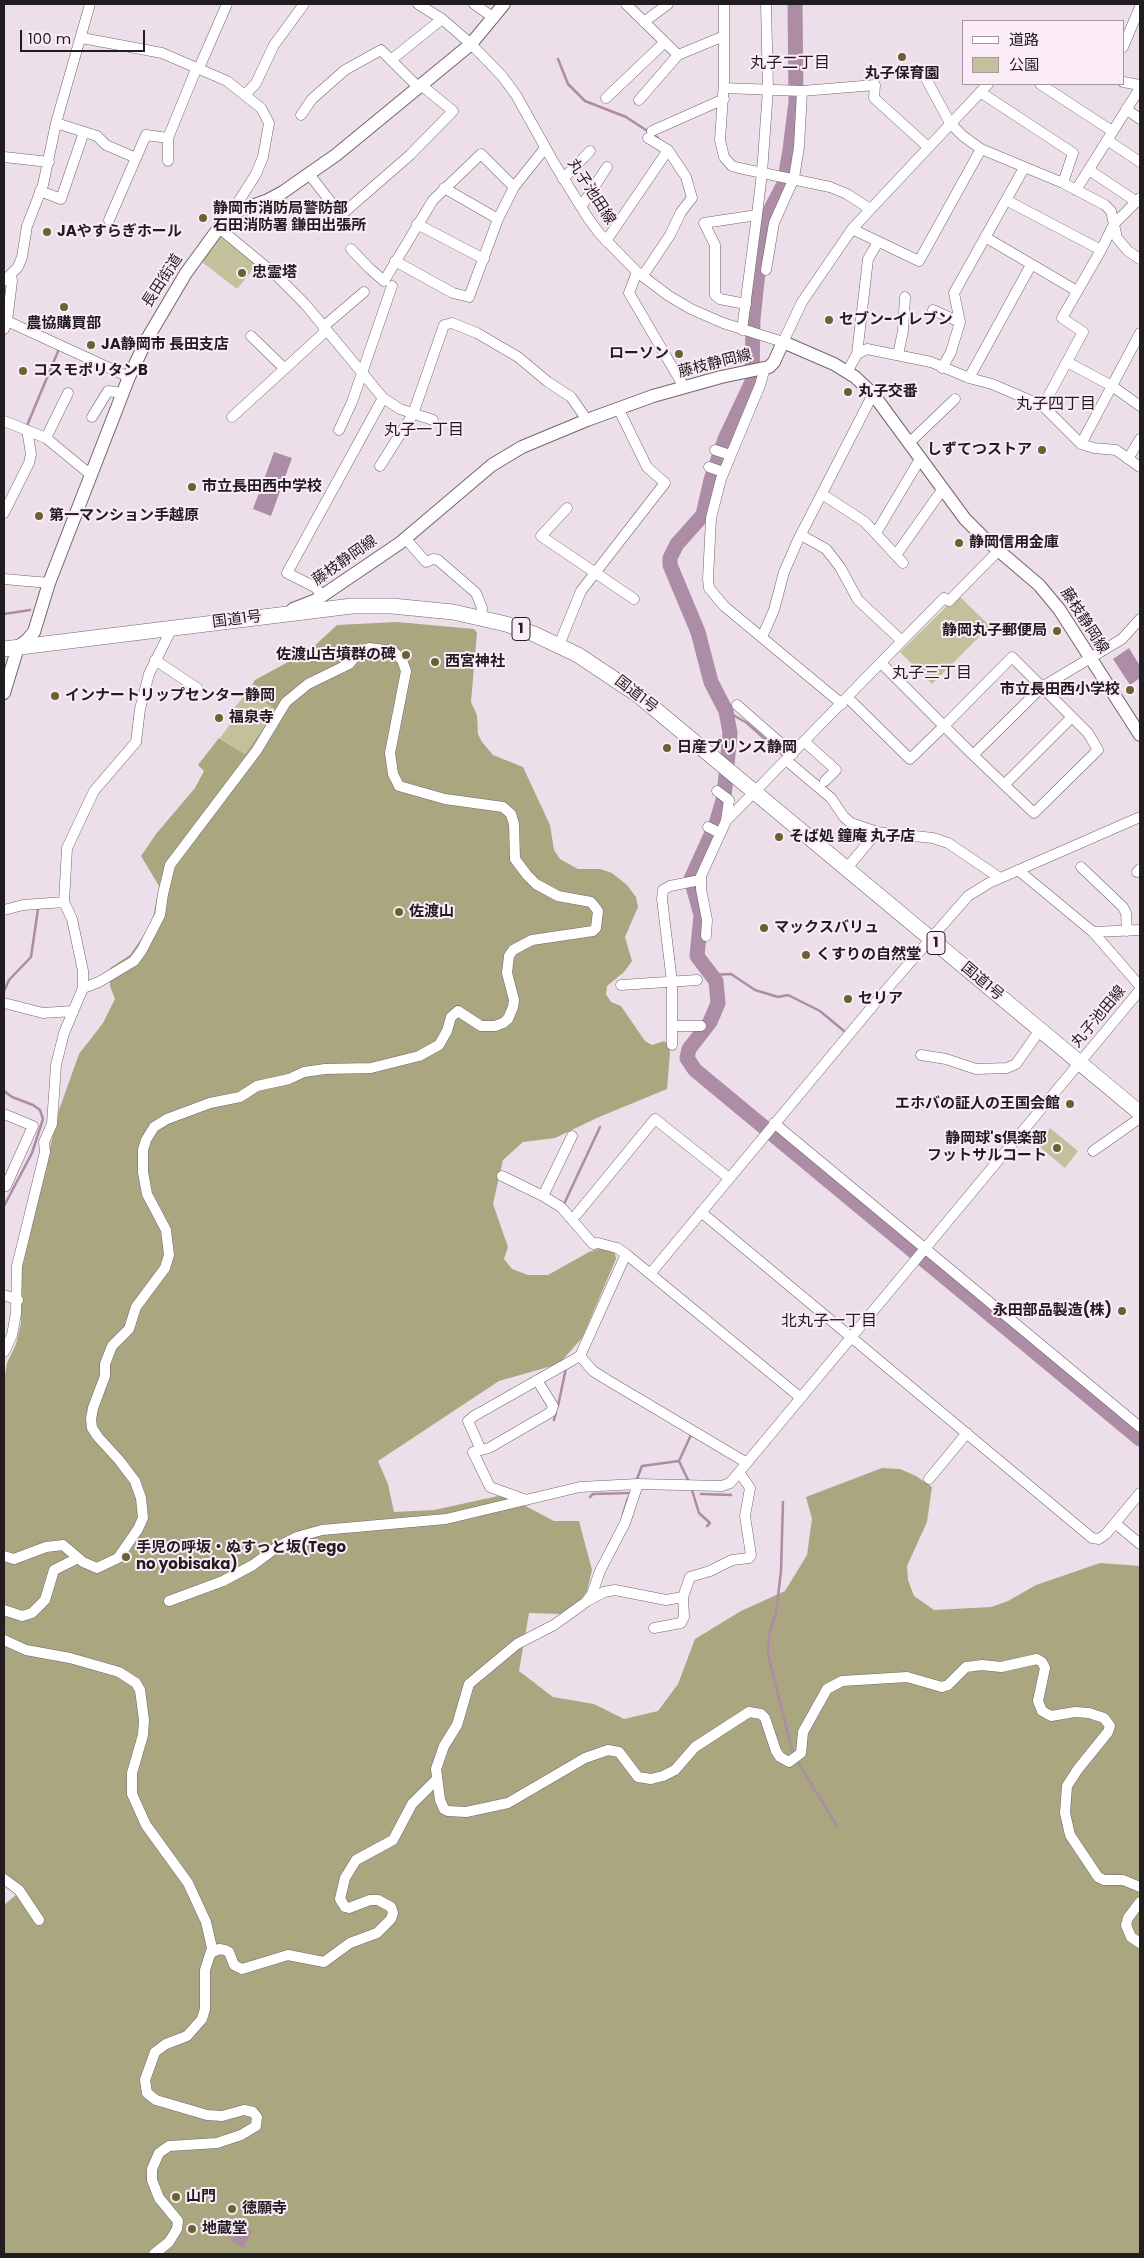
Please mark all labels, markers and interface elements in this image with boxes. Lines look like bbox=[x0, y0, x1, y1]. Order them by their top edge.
scale bar bbox=[22, 20, 148, 52]
legend bbox=[962, 20, 1124, 85]
text: 100 m bbox=[28, 28, 71, 49]
text: 道路 bbox=[1009, 29, 1039, 50]
marker: 丸子保育園 bbox=[896, 51, 908, 63]
district label: 丸子二丁目 bbox=[750, 54, 830, 74]
text: 公園 bbox=[1009, 54, 1039, 75]
place label: 丸子保育園 bbox=[865, 65, 939, 83]
street label: 丸子池田線 bbox=[563, 156, 619, 228]
place label: 静岡市消防局警防部 石田消防署 鎌田出張所 bbox=[213, 200, 366, 235]
marker: 静岡市消防局警防部 石田消防署 鎌田出張所 bbox=[197, 212, 209, 224]
place label: JAやすらぎホール bbox=[57, 223, 182, 241]
marker: JAやすらぎホール bbox=[41, 226, 53, 238]
street label: 長田街道 bbox=[139, 251, 187, 311]
place label: 忠霊塔 bbox=[252, 264, 297, 282]
marker: 忠霊塔 bbox=[236, 267, 248, 279]
marker: 農協購買部 bbox=[58, 301, 70, 313]
place label: セブン-イレブン bbox=[839, 311, 953, 329]
marker: セブン-イレブン bbox=[823, 314, 835, 326]
place label: 農協購買部 bbox=[27, 315, 101, 333]
place label: JA静岡市 長田支店 bbox=[101, 336, 229, 354]
marker: JA静岡市 長田支店 bbox=[85, 339, 97, 351]
place label: ローソン bbox=[609, 345, 669, 363]
street label: 藤枝静岡線 bbox=[676, 346, 754, 382]
marker: ローソン bbox=[673, 348, 685, 360]
place label: コスモポリタンB bbox=[33, 362, 148, 380]
marker: コスモポリタンB bbox=[17, 365, 29, 377]
place label: 丸子交番 bbox=[858, 383, 918, 401]
marker: 丸子交番 bbox=[842, 386, 854, 398]
district label: 丸子四丁目 bbox=[1016, 395, 1096, 415]
district label: 丸子一丁目 bbox=[384, 421, 464, 441]
place label: しずてつストア bbox=[927, 441, 1032, 459]
marker: しずてつストア bbox=[1036, 444, 1048, 456]
place label: 市立長田西中学校 bbox=[202, 478, 322, 496]
marker: 市立長田西中学校 bbox=[186, 481, 198, 493]
place label: 第一マンション手越原 bbox=[49, 507, 199, 525]
marker: 第一マンション手越原 bbox=[33, 510, 45, 522]
street label: 藤枝静岡線 bbox=[309, 532, 381, 590]
place label: 静岡信用金庫 bbox=[969, 534, 1059, 552]
marker: 静岡信用金庫 bbox=[953, 537, 965, 549]
street label: 藤枝静岡線 bbox=[1056, 585, 1112, 657]
street label: 国道1号 bbox=[211, 608, 263, 632]
road number: 1 bbox=[512, 618, 530, 640]
place label: 静岡丸子郵便局 bbox=[942, 622, 1047, 640]
marker: 静岡丸子郵便局 bbox=[1051, 625, 1063, 637]
place label: 佐渡山古墳群の碑 bbox=[276, 646, 396, 664]
marker: 佐渡山古墳群の碑 bbox=[400, 649, 412, 661]
place label: 西宮神社 bbox=[445, 653, 505, 671]
marker: 西宮神社 bbox=[429, 656, 441, 668]
district label: 丸子三丁目 bbox=[892, 664, 972, 684]
street label: 国道1号 bbox=[611, 673, 661, 717]
place label: 市立長田西小学校 bbox=[1000, 681, 1120, 699]
marker: 市立長田西小学校 bbox=[1124, 684, 1136, 696]
place label: インナートリップセンター静岡 bbox=[65, 687, 275, 705]
marker: インナートリップセンター静岡 bbox=[49, 690, 61, 702]
place label: 福泉寺 bbox=[229, 709, 274, 727]
marker: 福泉寺 bbox=[213, 712, 225, 724]
place label: 日産プリンス静岡 bbox=[677, 739, 797, 757]
marker: 日産プリンス静岡 bbox=[661, 742, 673, 754]
place label: そば処 鐘庵 丸子店 bbox=[789, 828, 915, 846]
marker: そば処 鐘庵 丸子店 bbox=[773, 831, 785, 843]
place label: 佐渡山 bbox=[409, 903, 454, 921]
marker: 佐渡山 bbox=[393, 906, 405, 918]
place label: マックスバリュ bbox=[774, 919, 879, 937]
marker: マックスバリュ bbox=[758, 922, 770, 934]
road number: 1 bbox=[927, 931, 945, 954]
place label: くすりの自然堂 bbox=[816, 946, 921, 964]
marker: くすりの自然堂 bbox=[800, 949, 812, 961]
street label: 国道1号 bbox=[957, 959, 1007, 1005]
street label: 丸子池田線 bbox=[1068, 982, 1130, 1052]
place label: セリア bbox=[858, 990, 903, 1008]
marker: セリア bbox=[842, 993, 854, 1005]
place label: エホバの証人の王国会館 bbox=[895, 1095, 1060, 1113]
marker: エホバの証人の王国会館 bbox=[1064, 1098, 1076, 1110]
place label: 静岡球's倶楽部 フットサルコート bbox=[927, 1130, 1047, 1165]
marker: 静岡球's倶楽部 フットサルコート bbox=[1051, 1142, 1063, 1154]
place label: 永田部品製造(株) bbox=[993, 1302, 1112, 1320]
marker: 永田部品製造(株) bbox=[1116, 1305, 1128, 1317]
district label: 北丸子一丁目 bbox=[781, 1312, 877, 1332]
place label: 手児の呼坂・ぬすっと坂(Tego no yobisaka) bbox=[136, 1539, 346, 1574]
marker: 手児の呼坂・ぬすっと坂(Tego no yobisaka) bbox=[120, 1551, 132, 1563]
place label: 山門 bbox=[186, 2188, 216, 2206]
marker: 山門 bbox=[170, 2191, 182, 2203]
place label: 徳願寺 bbox=[242, 2200, 287, 2218]
marker: 徳願寺 bbox=[226, 2203, 238, 2215]
place label: 地蔵堂 bbox=[202, 2220, 247, 2238]
marker: 地蔵堂 bbox=[186, 2223, 198, 2235]

